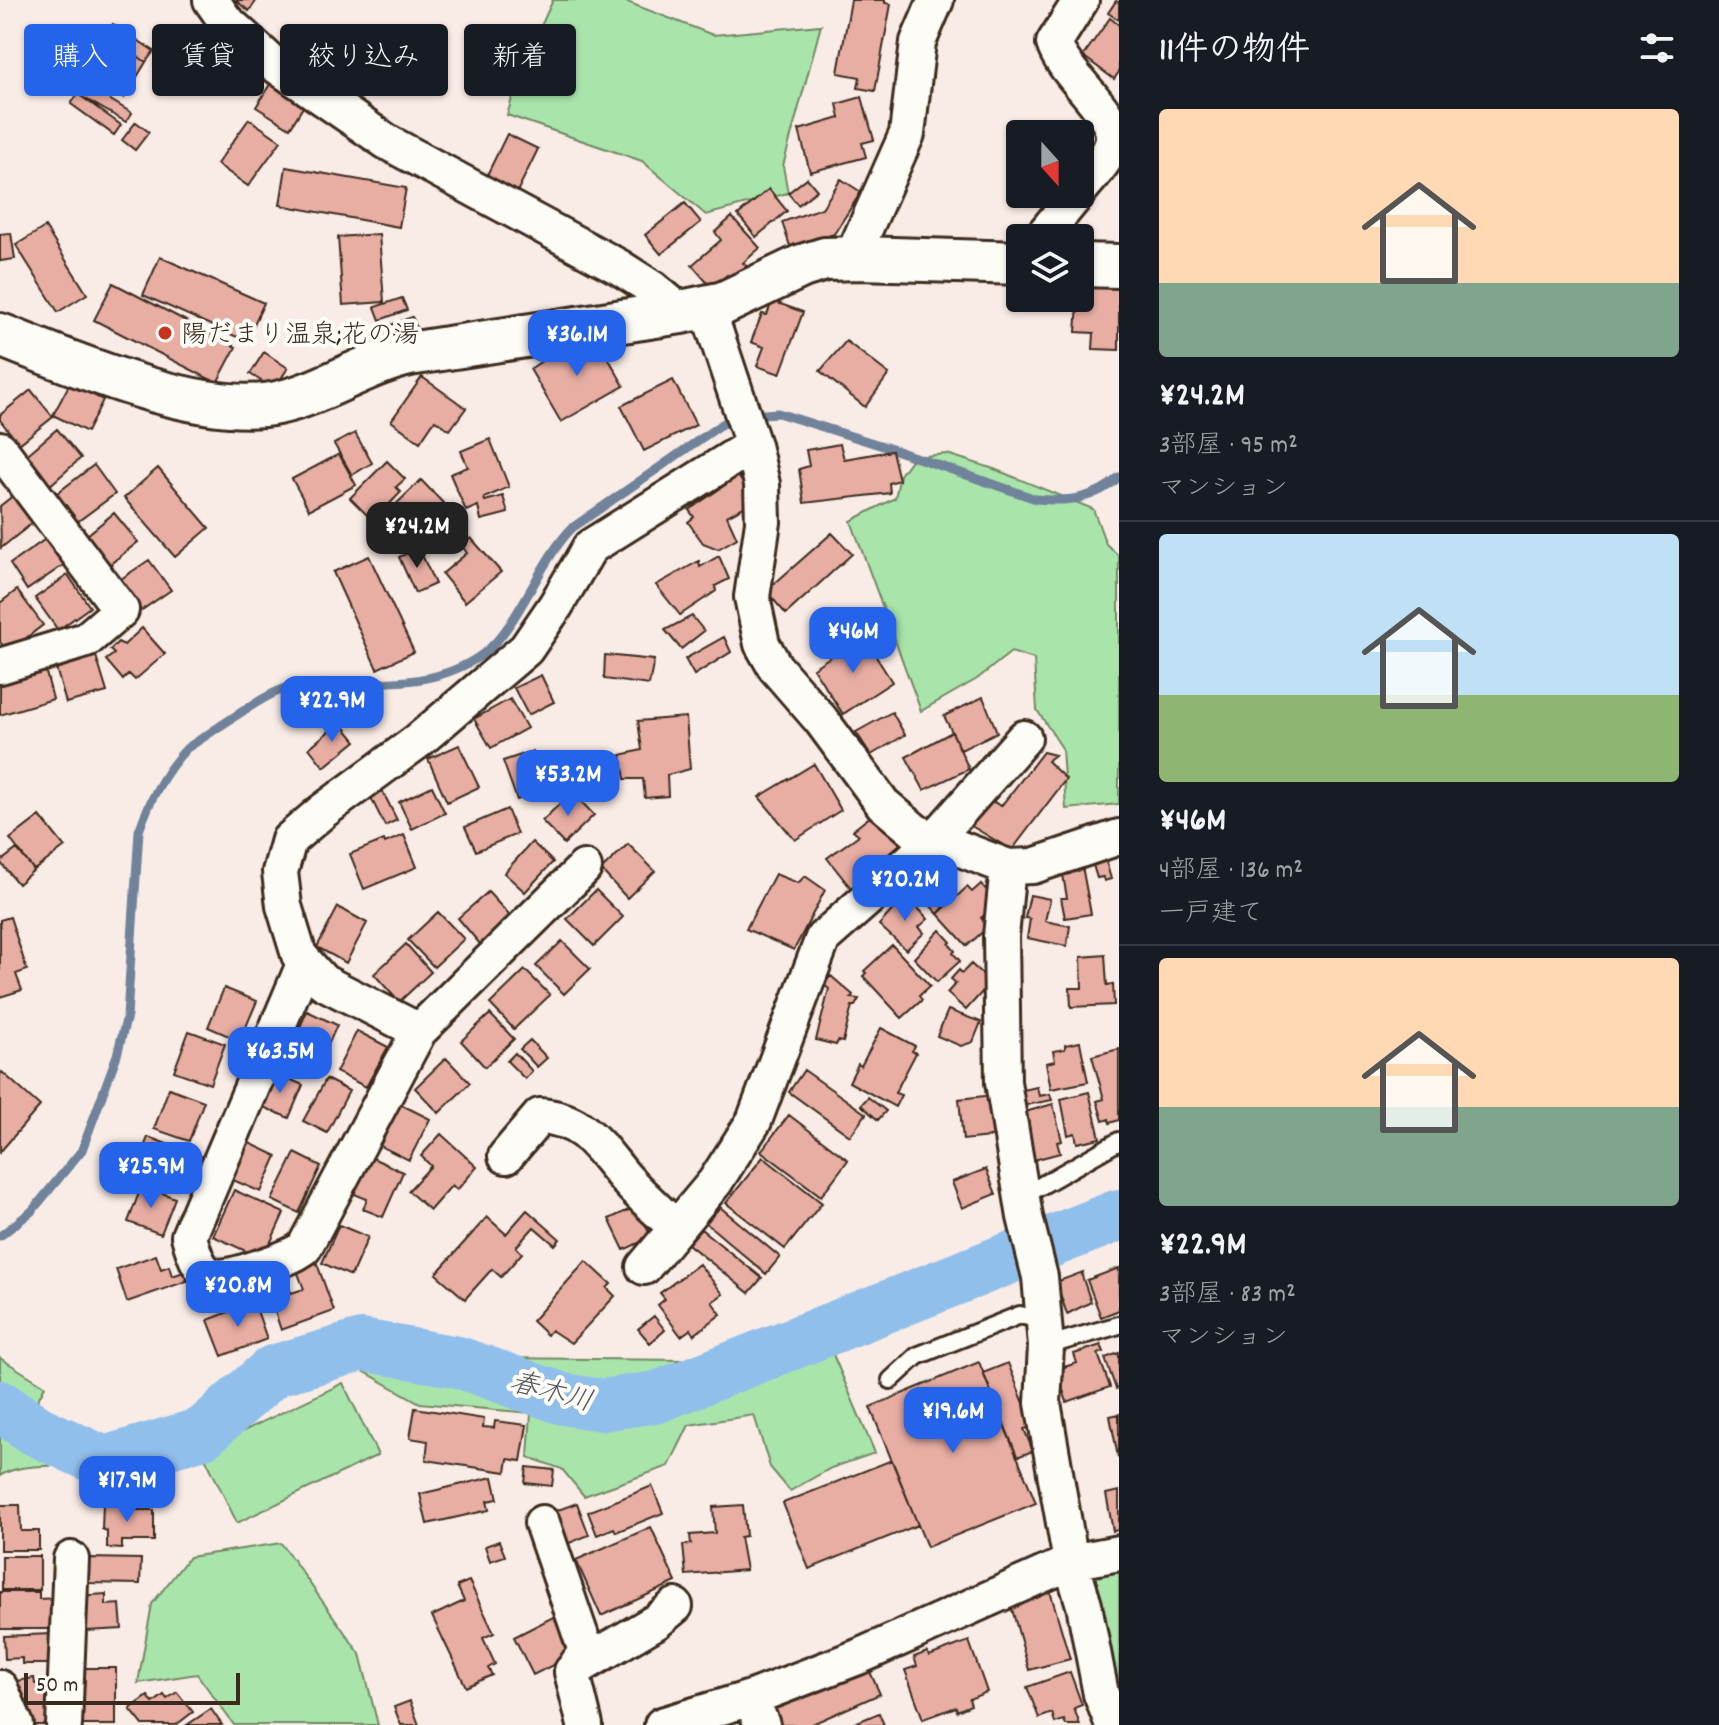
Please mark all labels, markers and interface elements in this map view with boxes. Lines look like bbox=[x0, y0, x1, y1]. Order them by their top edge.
chip: 購入 bbox=[24, 24, 136, 96]
chip: 賃貸 bbox=[152, 24, 264, 96]
chip: 絞り込み bbox=[280, 24, 448, 96]
chip: 新着 bbox=[464, 24, 576, 96]
icon: filters bbox=[1635, 26, 1679, 70]
text: 11件の物件 bbox=[1159, 28, 1310, 77]
north arrow bbox=[1006, 120, 1094, 208]
map controls bbox=[1006, 120, 1094, 312]
icon: home bbox=[1347, 161, 1491, 305]
button: layers bbox=[1006, 224, 1094, 312]
pin: ¥36.1M bbox=[512, 310, 642, 378]
text: ¥36.1M bbox=[546, 317, 608, 354]
place label: 陽だまり温泉;花の湯 bbox=[181, 318, 419, 355]
marker: 陽だまり温泉;花の湯 bbox=[156, 324, 174, 342]
text: ¥24.2M bbox=[1159, 373, 1245, 422]
text: 3部屋 · 95 m² bbox=[1159, 428, 1298, 465]
text: マンション bbox=[1159, 471, 1288, 508]
pin: ¥24.2M bbox=[352, 502, 482, 570]
text: ¥24.2M bbox=[384, 509, 450, 546]
icon: home bbox=[1347, 586, 1491, 730]
pin: ¥46M bbox=[806, 607, 900, 675]
text: ¥46M bbox=[827, 614, 879, 651]
pin: ¥22.9M bbox=[267, 676, 397, 744]
text: ¥22.9M bbox=[299, 683, 365, 720]
pin: ¥53.2M bbox=[503, 750, 633, 818]
text: ¥53.2M bbox=[534, 757, 602, 794]
text: ¥46M bbox=[1159, 798, 1226, 847]
text: 4部屋 · 136 m² bbox=[1159, 853, 1303, 890]
pin: ¥20.2M bbox=[840, 855, 970, 923]
text: ¥20.2M bbox=[870, 862, 940, 899]
text: 一戸建て bbox=[1159, 896, 1263, 933]
icon: home bbox=[1347, 1010, 1491, 1154]
pin: ¥63.5M bbox=[215, 1027, 345, 1095]
text: ¥63.5M bbox=[246, 1034, 314, 1071]
pin: ¥25.9M bbox=[86, 1142, 216, 1210]
text: ¥25.9M bbox=[117, 1149, 185, 1186]
text: ¥22.9M bbox=[1159, 1222, 1246, 1271]
pin: ¥20.8M bbox=[173, 1261, 303, 1329]
text: ¥20.8M bbox=[204, 1268, 272, 1305]
text: 3部屋 · 83 m² bbox=[1159, 1277, 1296, 1314]
text: マンション bbox=[1159, 1320, 1288, 1357]
water label: 春木川 bbox=[505, 1365, 596, 1425]
pin: ¥19.6M bbox=[888, 1387, 1018, 1455]
text: ¥19.6M bbox=[922, 1394, 984, 1431]
pin: ¥17.9M bbox=[62, 1456, 192, 1524]
text: ¥17.9M bbox=[97, 1463, 157, 1500]
scale bar bbox=[24, 1669, 240, 1705]
text: 50 m bbox=[36, 1671, 78, 1702]

